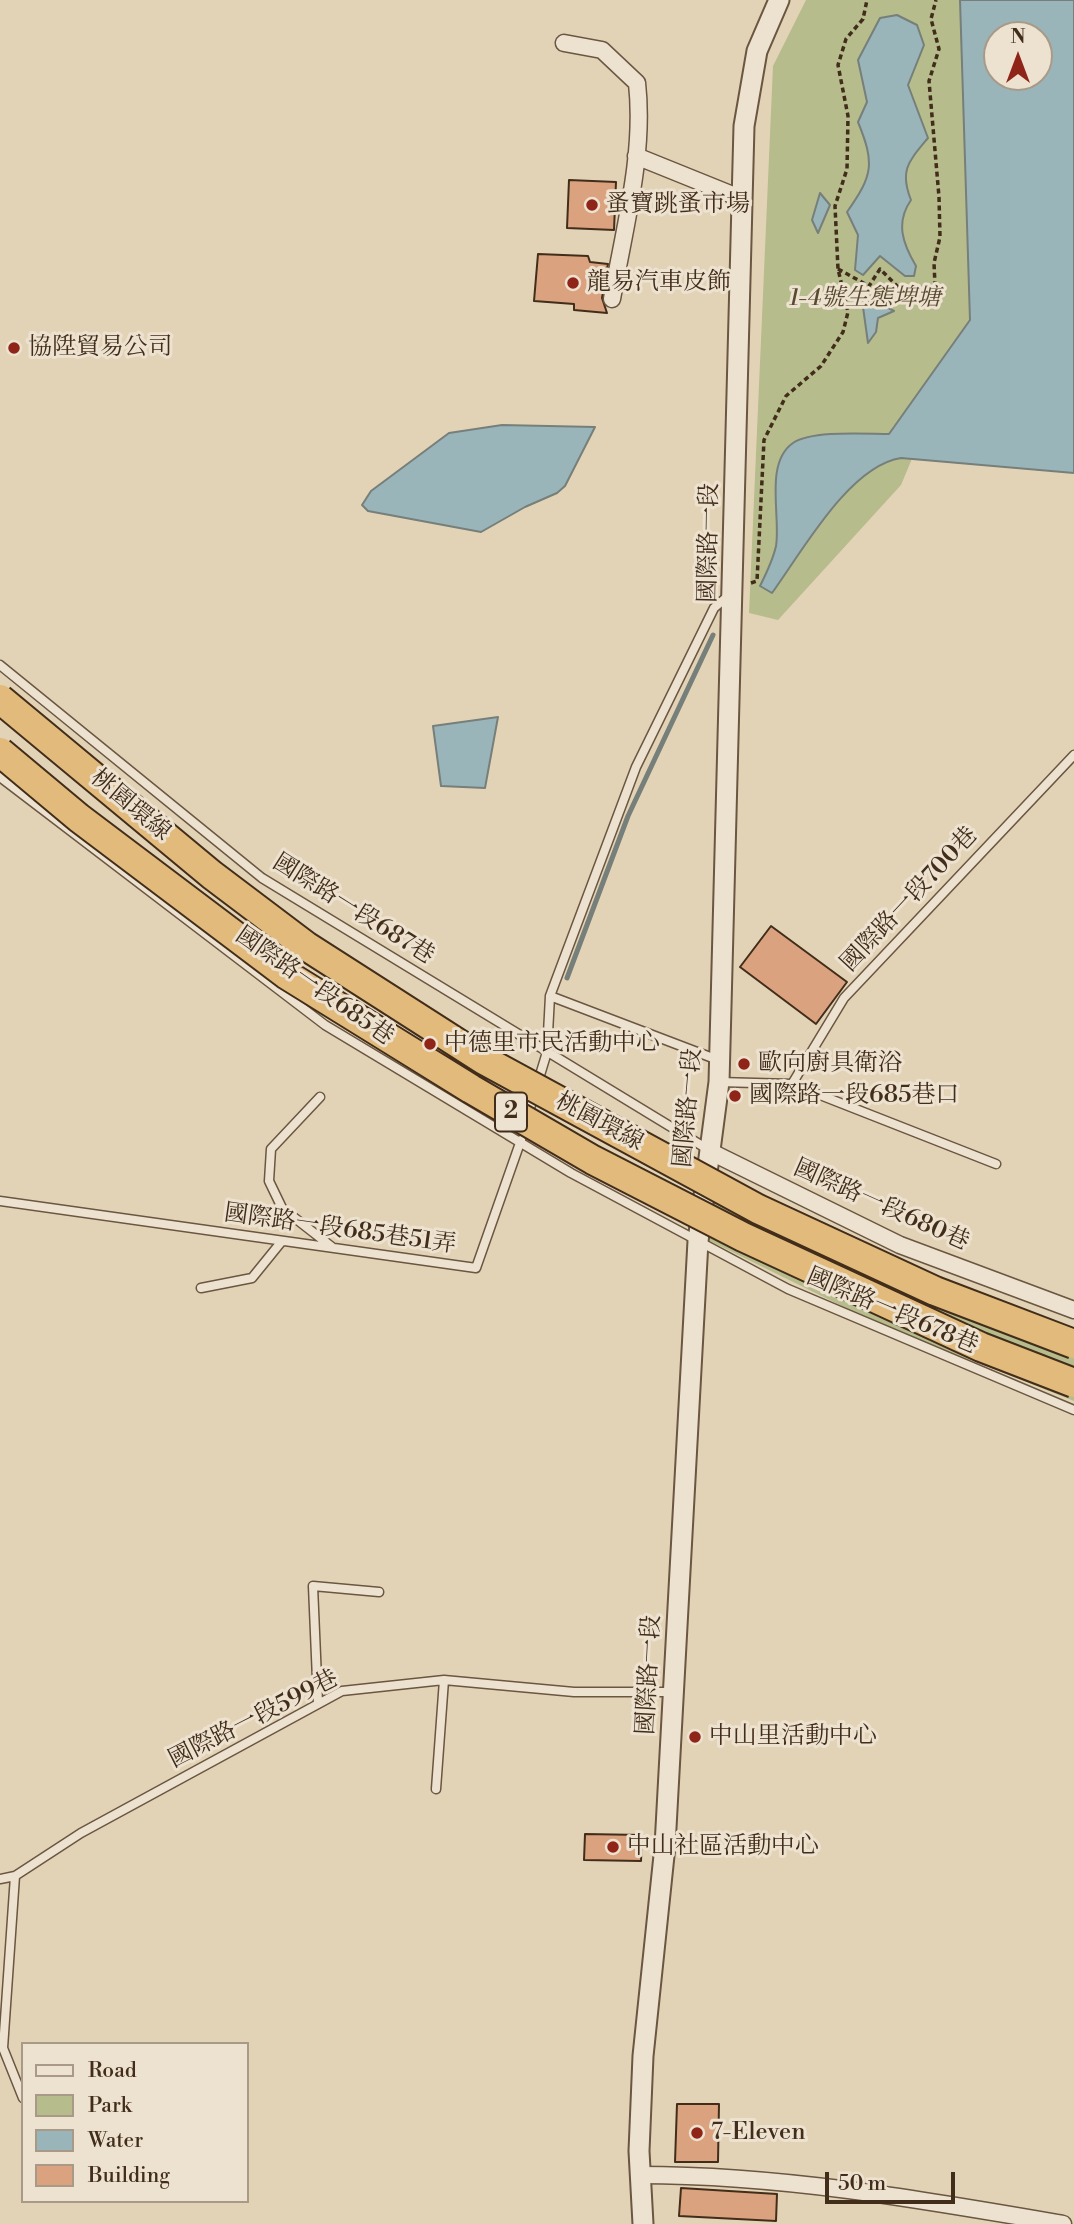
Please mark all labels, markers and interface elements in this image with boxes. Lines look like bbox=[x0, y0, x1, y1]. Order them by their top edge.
north arrow bbox=[983, 21, 1053, 91]
text: N bbox=[1010, 25, 1026, 49]
place label: 蚤寶跳蚤市場 bbox=[606, 191, 750, 219]
marker: 蚤寶跳蚤市場 bbox=[584, 197, 600, 213]
place label: 龍易汽車皮飾 bbox=[587, 269, 731, 297]
marker: 龍易汽車皮飾 bbox=[565, 275, 581, 291]
park label: 1-4號生態埤塘 bbox=[789, 285, 941, 313]
place label: 協陞貿易公司 bbox=[28, 334, 172, 362]
marker: 協陞貿易公司 bbox=[6, 340, 22, 356]
street label: 國際路一段 bbox=[695, 483, 725, 603]
street label: 桃園環線 bbox=[84, 764, 176, 848]
street label: 國際路一段700巷 bbox=[836, 822, 984, 978]
street label: 國際路一段687巷 bbox=[267, 849, 439, 971]
street label: 國際路一段685巷 bbox=[229, 922, 399, 1052]
place label: 中德里市民活動中心 bbox=[444, 1030, 660, 1058]
marker: 中德里市民活動中心 bbox=[422, 1036, 438, 1052]
street label: 國際路一段 bbox=[669, 1047, 709, 1169]
place label: 歐向廚具衛浴 bbox=[758, 1050, 902, 1078]
marker: 歐向廚具衛浴 bbox=[736, 1056, 752, 1072]
place label: 國際路一段685巷口 bbox=[749, 1082, 959, 1110]
street label: 桃園環線 bbox=[550, 1088, 648, 1158]
marker: 國際路一段685巷口 bbox=[727, 1088, 743, 1104]
road number: 2 bbox=[495, 1092, 527, 1132]
street label: 國際路一段680巷 bbox=[789, 1154, 973, 1258]
street label: 國際路一段685巷51弄 bbox=[222, 1199, 458, 1261]
street label: 國際路一段678巷 bbox=[802, 1263, 982, 1361]
street label: 國際路一段 bbox=[632, 1614, 668, 1736]
street label: 國際路一段599巷 bbox=[164, 1665, 344, 1775]
place label: 中山里活動中心 bbox=[709, 1723, 877, 1751]
marker: 中山里活動中心 bbox=[687, 1729, 703, 1745]
place label: 中山社區活動中心 bbox=[627, 1833, 819, 1861]
marker: 中山社區活動中心 bbox=[605, 1839, 621, 1855]
legend bbox=[21, 2042, 248, 2203]
text: Road bbox=[88, 2058, 137, 2084]
text: Park bbox=[88, 2093, 132, 2119]
place label: 7-Eleven bbox=[711, 2119, 806, 2147]
marker: 7-Eleven bbox=[689, 2125, 705, 2141]
text: Water bbox=[88, 2128, 143, 2154]
scale bar bbox=[829, 2158, 958, 2202]
text: Building bbox=[88, 2163, 170, 2189]
text: 50 m bbox=[838, 2171, 886, 2197]

